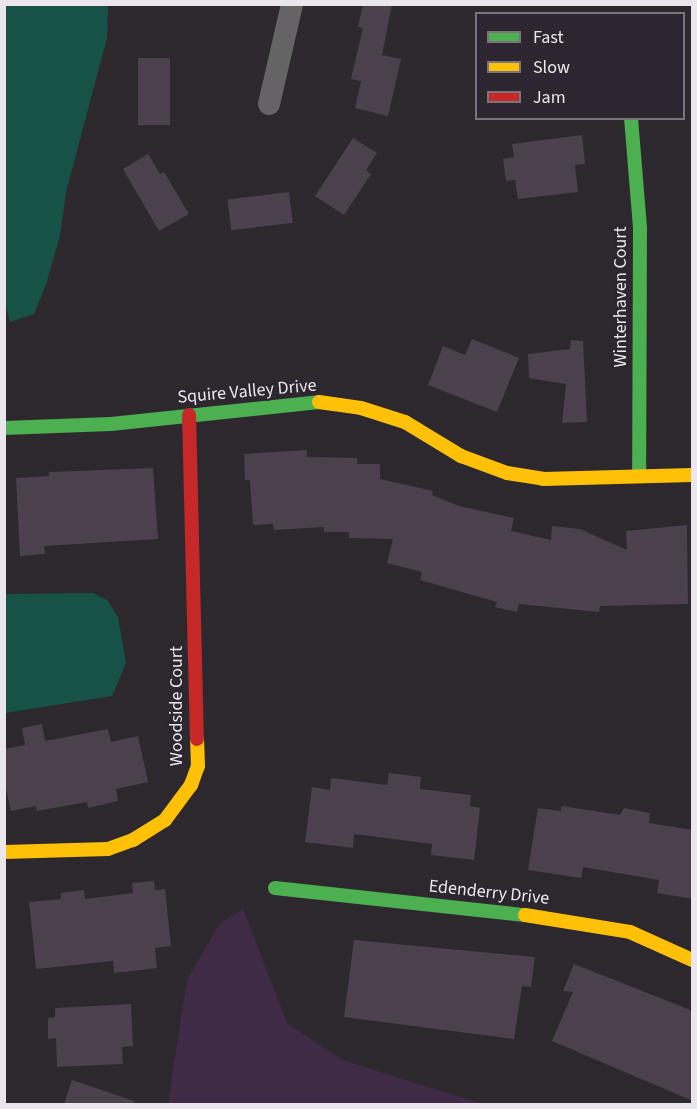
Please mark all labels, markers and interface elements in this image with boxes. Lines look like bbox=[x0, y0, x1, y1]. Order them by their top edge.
legend bbox=[475, 12, 685, 120]
text: Fast bbox=[533, 25, 564, 50]
text: Slow bbox=[533, 55, 570, 80]
text: Jam bbox=[533, 85, 566, 110]
street label: Winterhaven Court bbox=[610, 226, 632, 368]
street label: Squire Valley Drive bbox=[177, 375, 317, 409]
street label: Woodside Court bbox=[166, 646, 188, 766]
street label: Edenderry Drive bbox=[428, 876, 550, 910]

